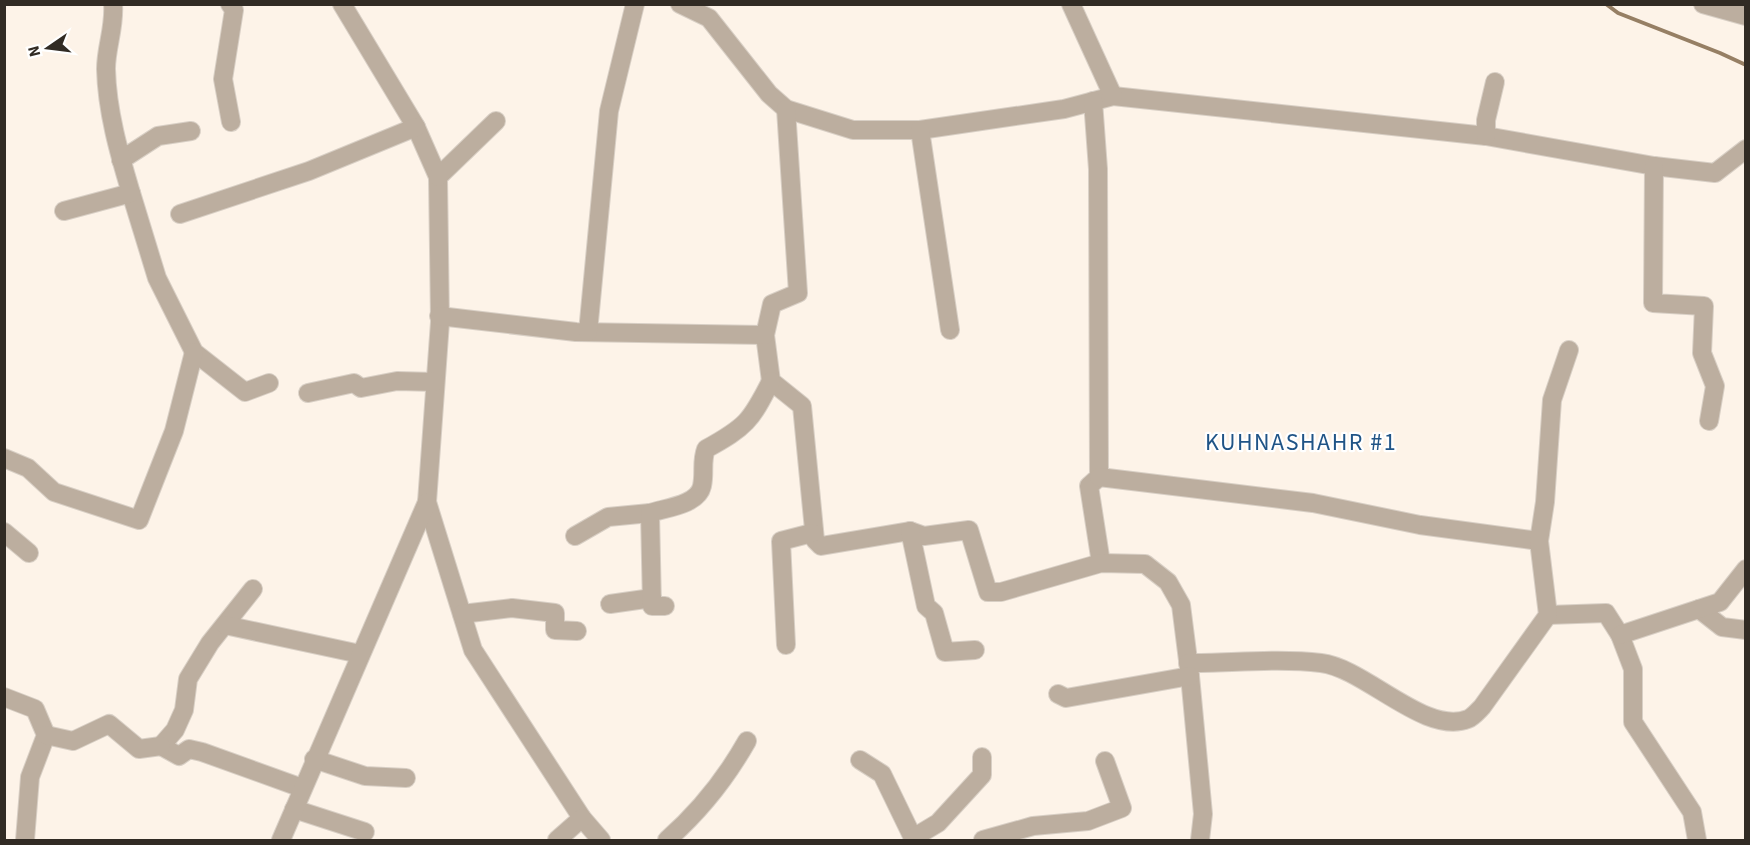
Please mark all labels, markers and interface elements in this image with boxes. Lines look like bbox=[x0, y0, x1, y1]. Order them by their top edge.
north arrow bbox=[18, 18, 78, 78]
text: N bbox=[22, 44, 46, 59]
district label: KUHNASHAHR #1 bbox=[1205, 425, 1397, 460]

